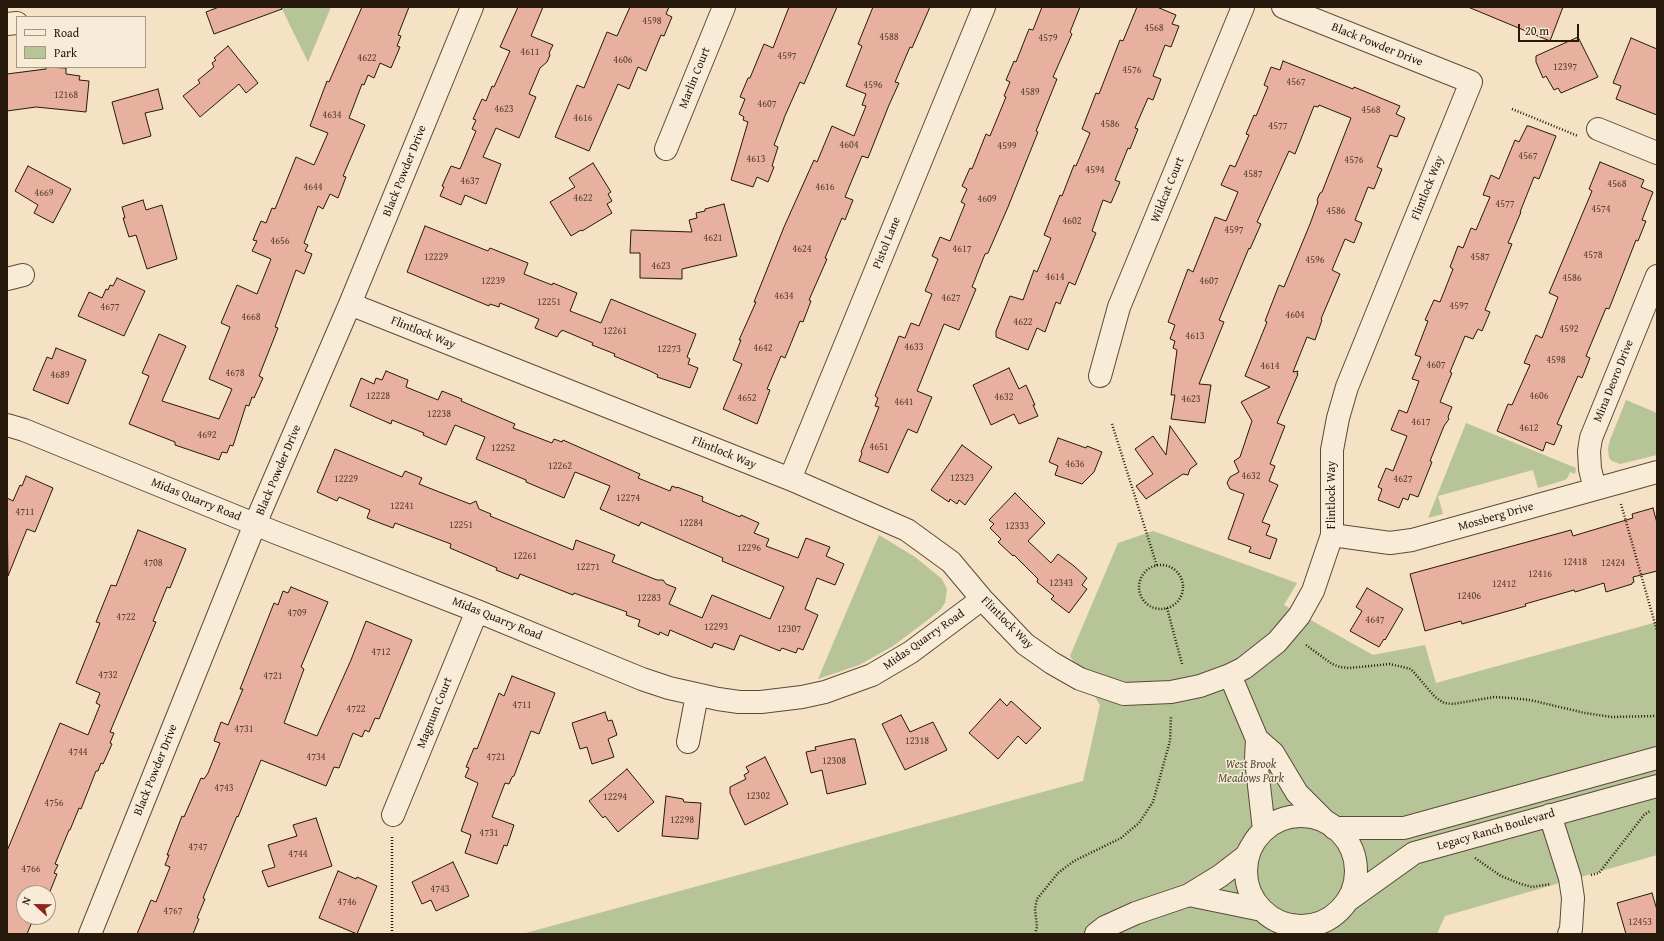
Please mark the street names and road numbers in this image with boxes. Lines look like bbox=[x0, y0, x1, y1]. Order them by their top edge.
street label: Black Powder Drive bbox=[1329, 20, 1425, 70]
street label: Marlin Court bbox=[676, 45, 714, 111]
street label: Black Powder Drive bbox=[380, 123, 430, 219]
street label: Flintlock Way bbox=[1409, 154, 1447, 222]
street label: Wildcat Court bbox=[1148, 155, 1188, 225]
street label: Pistol Lane bbox=[870, 215, 904, 271]
street label: Flintlock Way bbox=[389, 314, 457, 352]
street label: Mina Deoro Drive bbox=[1591, 338, 1637, 424]
street label: Black Powder Drive bbox=[253, 422, 305, 518]
street label: Flintlock Way bbox=[690, 434, 758, 472]
street label: Flintlock Way bbox=[1325, 461, 1339, 529]
street label: Midas Quarry Road bbox=[149, 475, 243, 525]
street label: Mossberg Drive bbox=[1457, 499, 1535, 535]
street label: Midas Quarry Road bbox=[450, 594, 544, 644]
street label: Flintlock Way bbox=[978, 594, 1036, 652]
street label: Midas Quarry Road bbox=[881, 607, 967, 673]
street label: Magnum Court bbox=[414, 675, 456, 751]
street label: Black Powder Drive bbox=[131, 722, 181, 818]
street label: Legacy Ranch Boulevard bbox=[1435, 806, 1557, 854]

